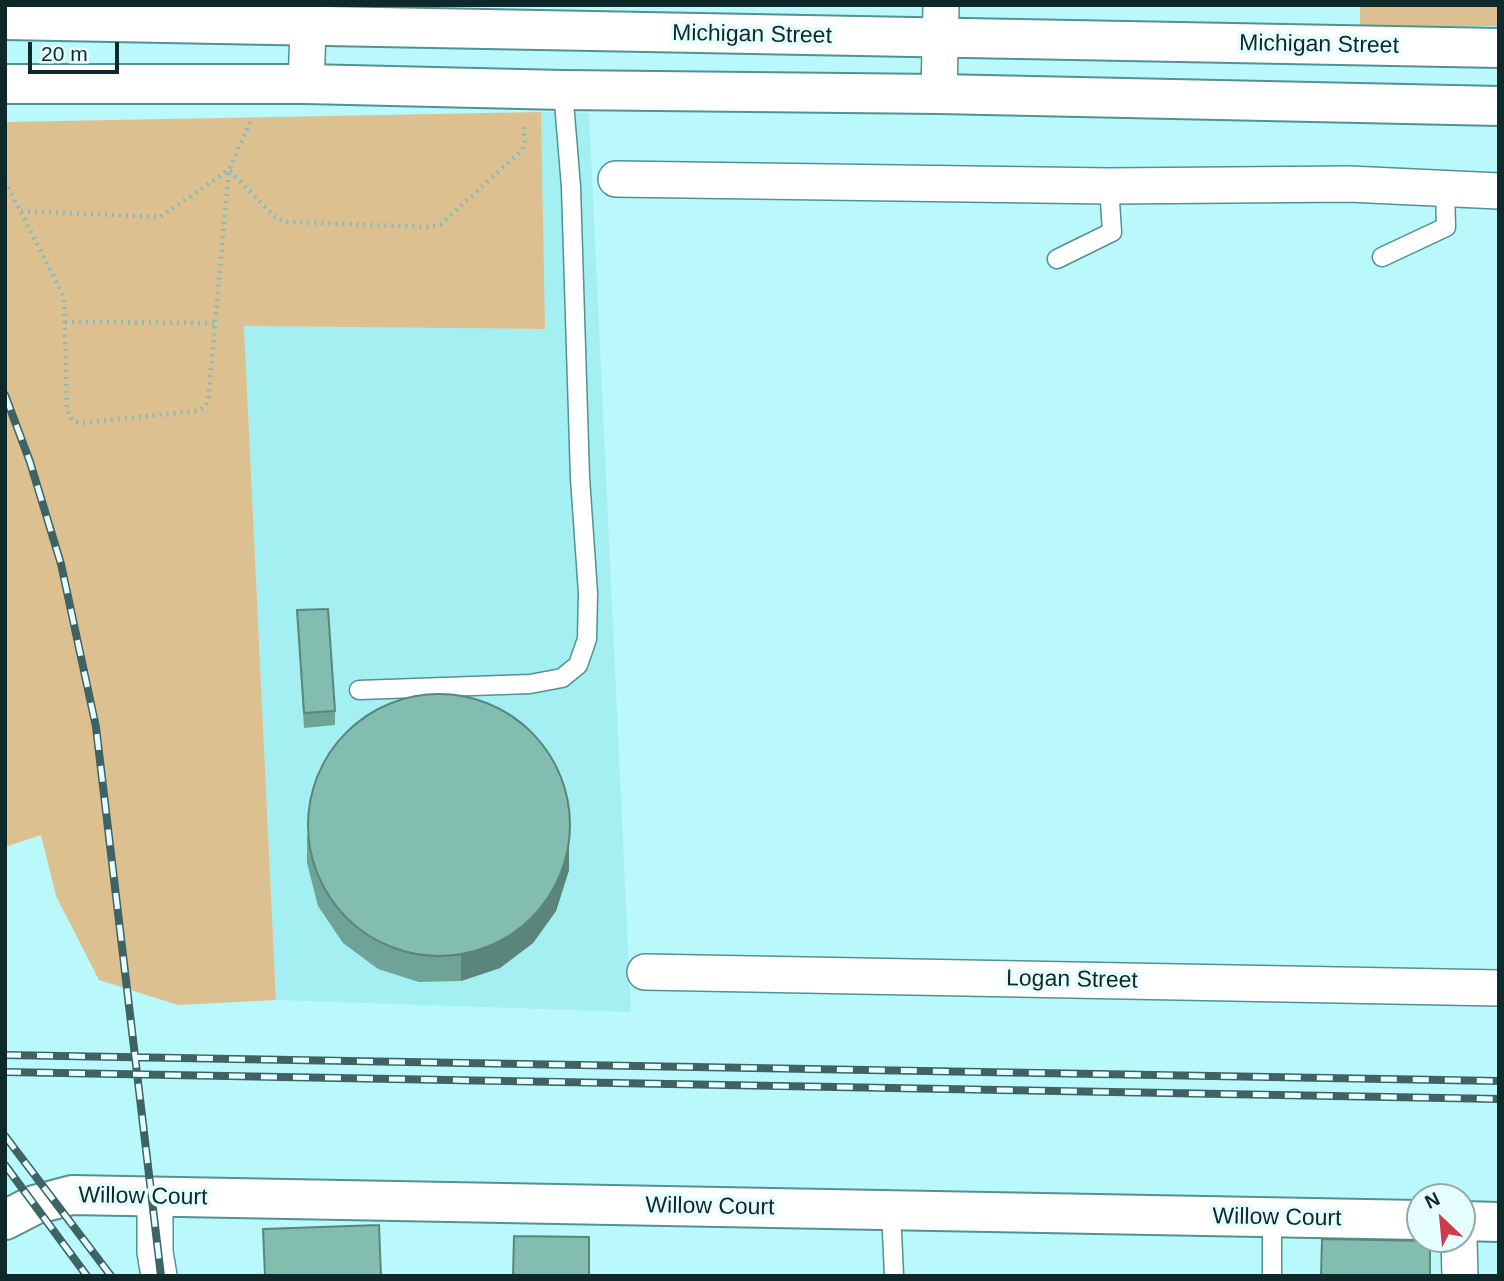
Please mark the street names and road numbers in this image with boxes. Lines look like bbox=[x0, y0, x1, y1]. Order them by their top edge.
street label: Michigan Street bbox=[672, 20, 832, 50]
street label: Michigan Street bbox=[1239, 30, 1399, 60]
street label: Logan Street bbox=[1006, 965, 1138, 995]
street label: Willow Court bbox=[78, 1182, 208, 1212]
street label: Willow Court bbox=[645, 1192, 775, 1222]
street label: Willow Court bbox=[1212, 1203, 1342, 1233]

